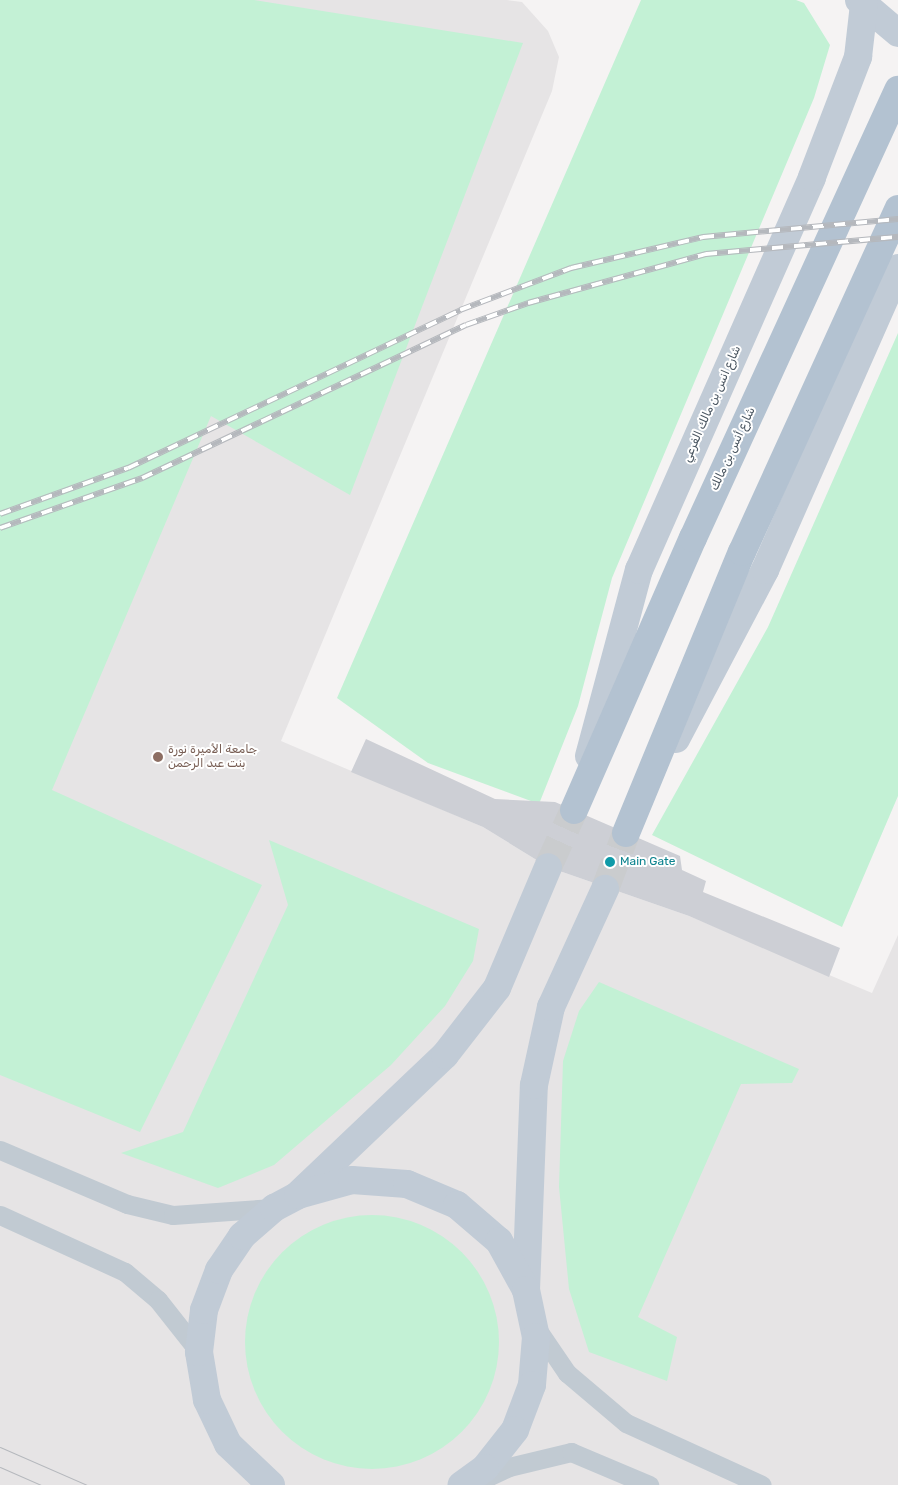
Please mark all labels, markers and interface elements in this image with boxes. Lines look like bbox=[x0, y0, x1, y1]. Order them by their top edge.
street label: شارع انس بن مالك الفرعي bbox=[680, 343, 744, 465]
street label: شارع أنس بن مالك bbox=[707, 405, 759, 493]
place label: جامعة الأميرة نورة بنت عبد الرحمن bbox=[168, 743, 257, 771]
marker: جامعة الأميرة نورة بنت عبد الرحمن bbox=[152, 751, 164, 763]
place label: Main Gate bbox=[620, 855, 675, 869]
marker: Main Gate bbox=[604, 856, 616, 868]

